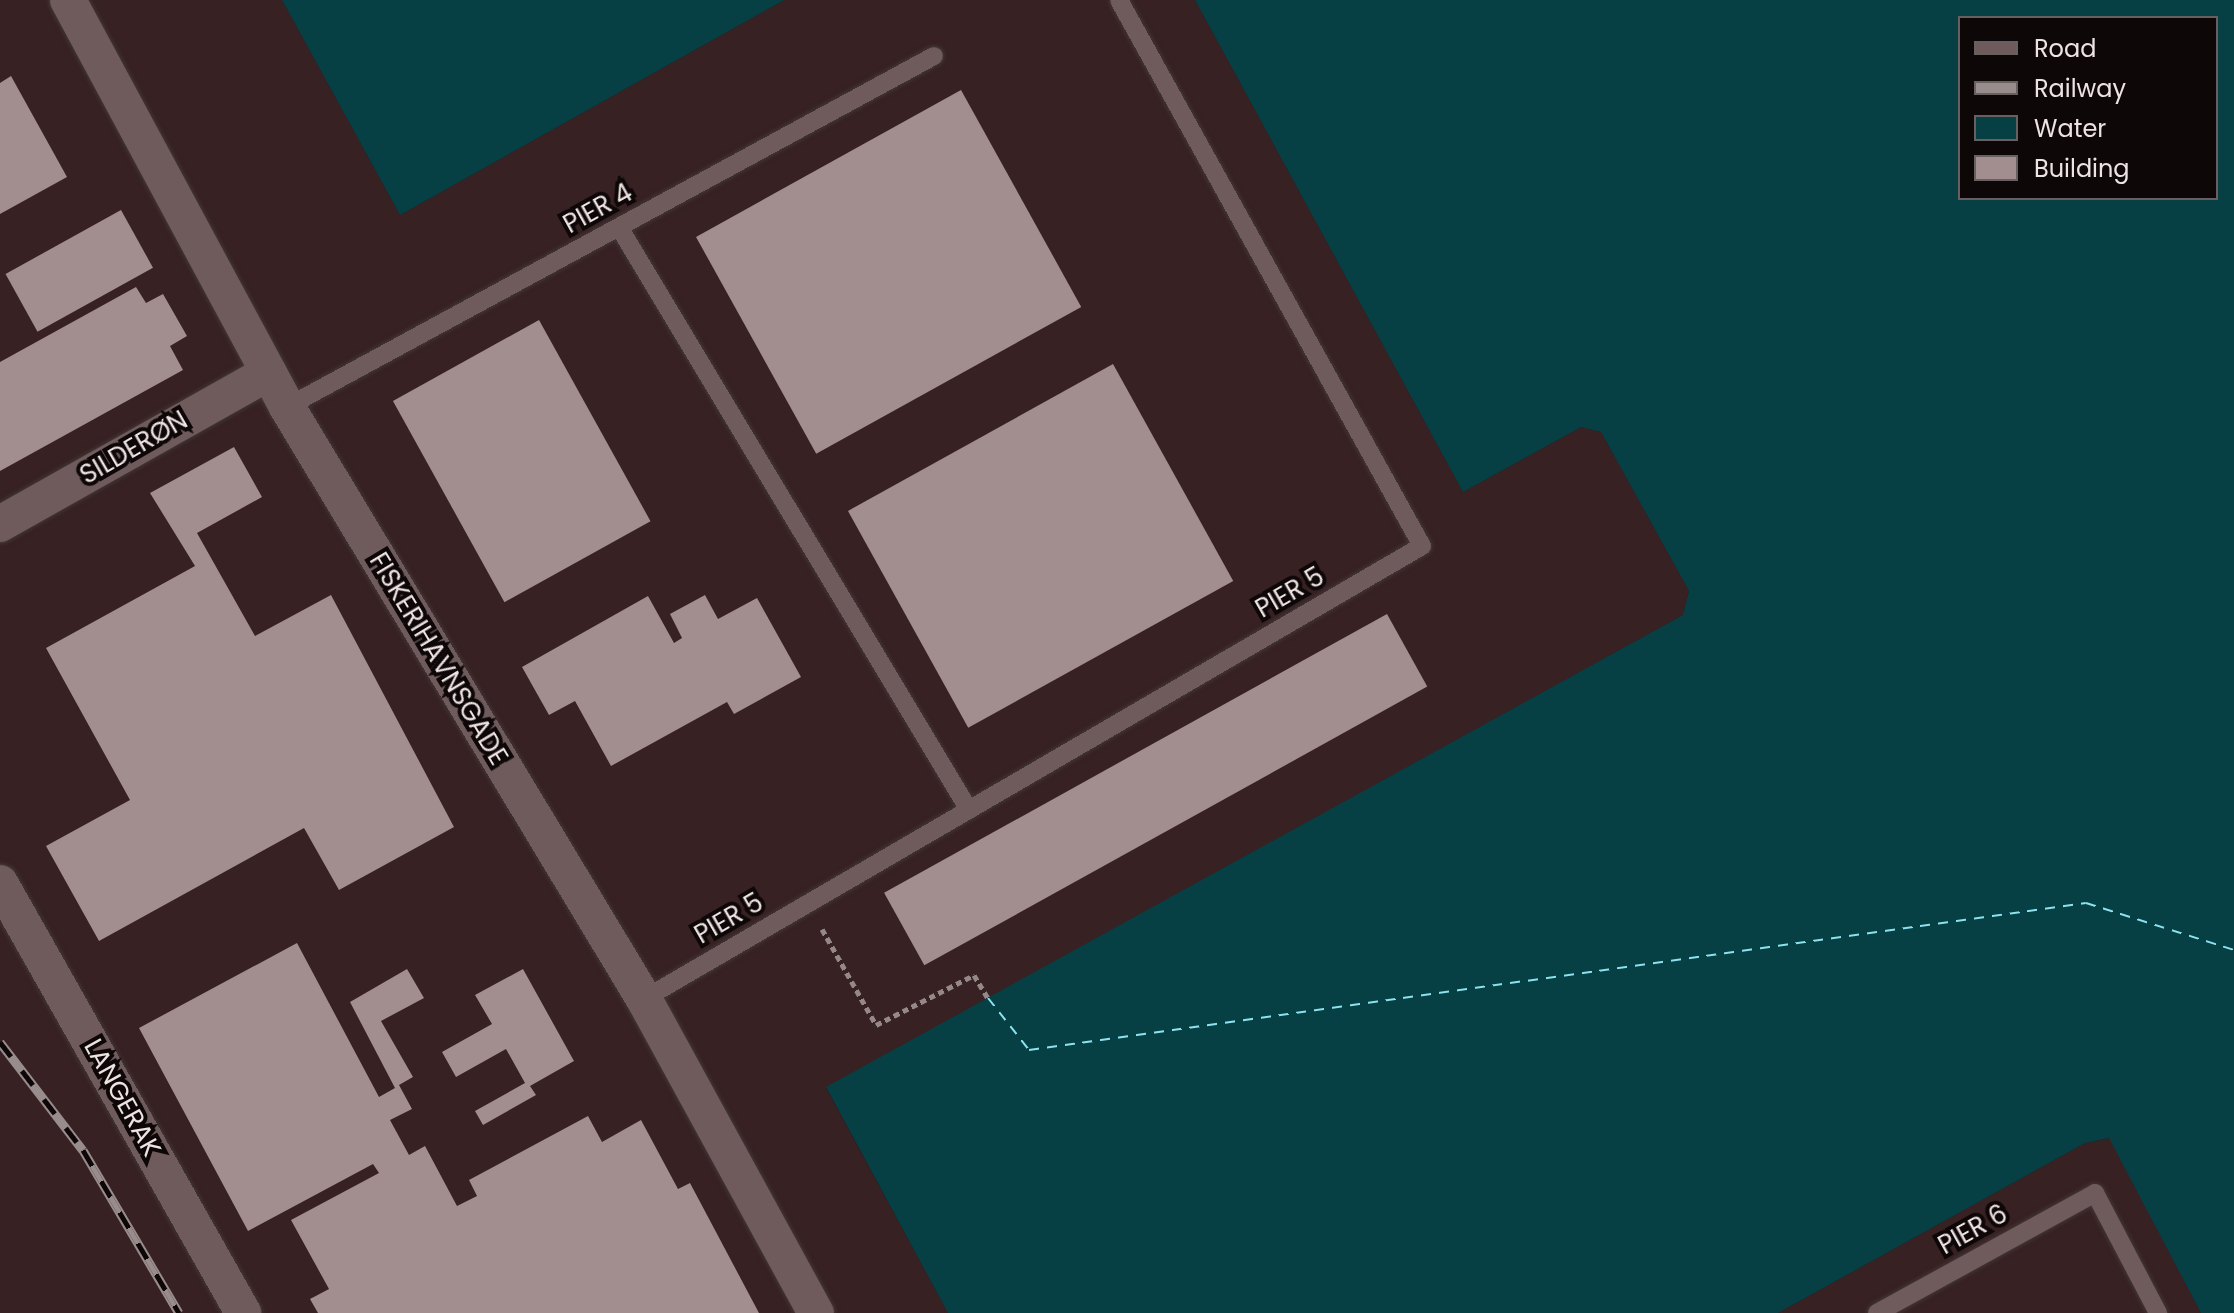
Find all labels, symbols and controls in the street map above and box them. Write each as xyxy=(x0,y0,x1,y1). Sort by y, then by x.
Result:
legend xyxy=(1958,16,2218,200)
text: Road xyxy=(2034,32,2096,65)
text: Railway xyxy=(2034,72,2126,105)
text: Water xyxy=(2034,112,2106,145)
text: Building xyxy=(2034,152,2130,185)
street label: PIER 4 xyxy=(558,177,638,241)
street label: SILDERØN xyxy=(75,405,193,491)
street label: FISKERIHAVNSGADE xyxy=(362,547,514,771)
street label: PIER 5 xyxy=(1250,561,1330,625)
street label: PIER 5 xyxy=(689,887,769,951)
street label: LANGERAK xyxy=(77,1034,167,1162)
street label: PIER 6 xyxy=(1933,1198,2013,1262)

